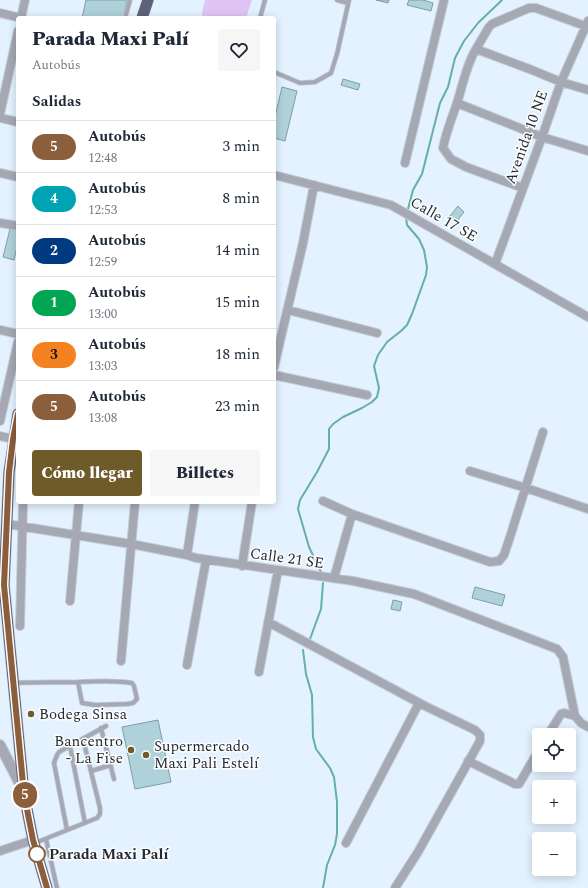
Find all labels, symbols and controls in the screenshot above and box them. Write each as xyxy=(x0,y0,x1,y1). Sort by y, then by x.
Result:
text: Parada Maxi Palí xyxy=(32,25,189,54)
button: heart xyxy=(218,29,260,71)
text: Autobús xyxy=(32,55,81,75)
street label: Avenida 10 NE xyxy=(499,87,554,187)
text: Salidas xyxy=(32,90,81,113)
text: Autobús xyxy=(88,125,146,148)
text: 3 min xyxy=(222,135,260,158)
text: 5 xyxy=(50,136,58,157)
text: 12:48 xyxy=(88,148,117,168)
text: Autobús xyxy=(88,177,146,200)
text: 8 min xyxy=(222,187,260,210)
text: 4 xyxy=(50,188,58,209)
street label: Calle 17 SE xyxy=(406,191,482,248)
text: 12:53 xyxy=(88,200,117,220)
text: Autobús xyxy=(88,229,146,252)
text: 14 min xyxy=(215,239,260,262)
text: 2 xyxy=(50,240,58,261)
text: 12:59 xyxy=(88,252,117,272)
text: Autobús xyxy=(88,281,146,304)
text: 15 min xyxy=(215,291,260,314)
text: 1 xyxy=(50,292,58,313)
text: 13:00 xyxy=(88,304,117,324)
text: Autobús xyxy=(88,333,146,356)
text: 18 min xyxy=(215,343,260,366)
text: 3 xyxy=(50,344,58,365)
text: 13:03 xyxy=(88,356,117,376)
text: Autobús xyxy=(88,385,146,408)
text: 23 min xyxy=(215,395,260,418)
text: 5 xyxy=(50,396,58,417)
text: 13:08 xyxy=(88,408,117,428)
button: Cómo llegar xyxy=(32,450,142,496)
button: Billetes xyxy=(150,450,260,496)
street label: Calle 21 SE xyxy=(248,542,325,575)
place label: Bodega Sinsa xyxy=(39,703,128,726)
marker: Bodega Sinsa xyxy=(26,709,36,719)
map controls xyxy=(532,728,576,876)
button: locate xyxy=(532,728,576,772)
place label: Bancentro - La Fise xyxy=(54,730,123,770)
place label: Supermercado Maxi Pali Estelí xyxy=(154,735,260,775)
marker: Bancentro - La Fise xyxy=(126,745,136,755)
marker: Supermercado Maxi Pali Estelí xyxy=(141,750,151,760)
button: + xyxy=(532,780,576,824)
line badge: 5 xyxy=(12,782,38,808)
text: 5 xyxy=(21,784,29,805)
button: − xyxy=(532,832,576,876)
place label: Parada Maxi Palí xyxy=(49,843,169,866)
marker: Parada Maxi Palí xyxy=(28,845,46,863)

